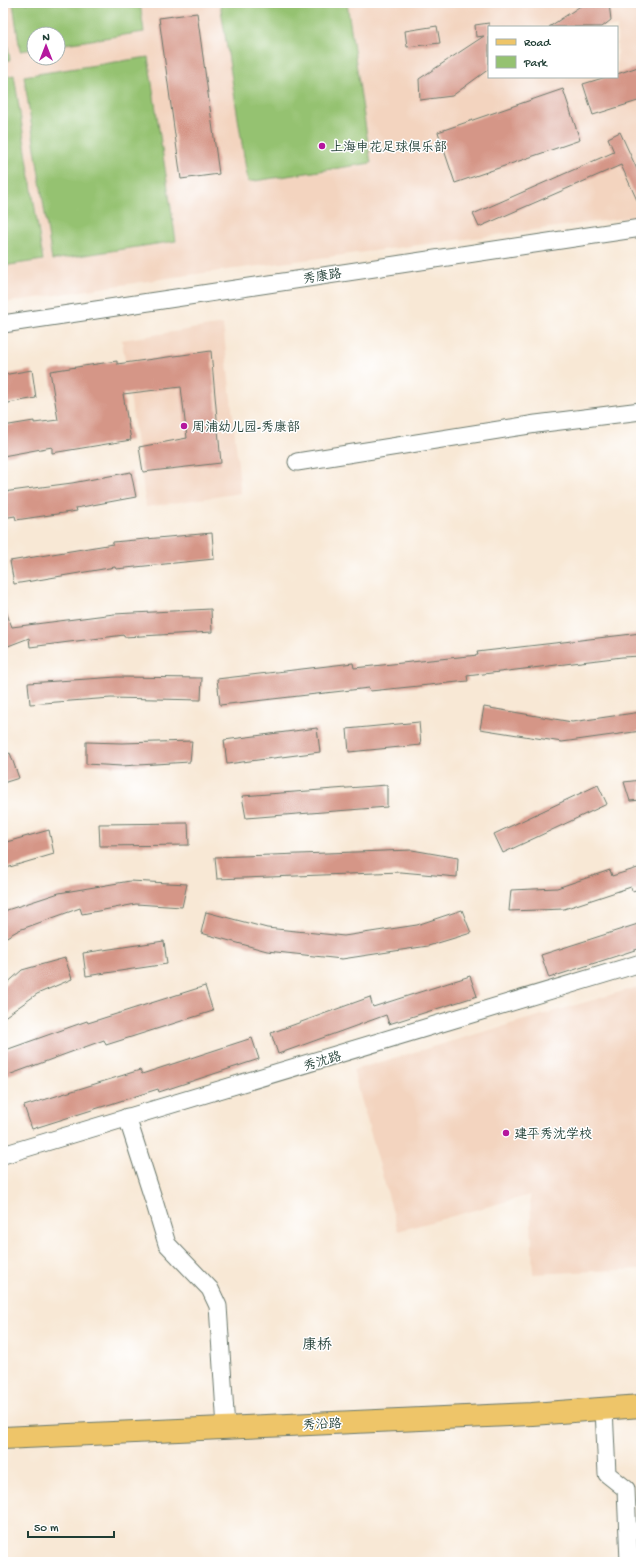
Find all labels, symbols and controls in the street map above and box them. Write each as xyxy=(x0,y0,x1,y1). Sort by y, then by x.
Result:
north arrow xyxy=(26,26,66,66)
legend xyxy=(488,26,618,78)
text: N xyxy=(42,32,50,44)
text: Road xyxy=(524,37,551,51)
text: Park xyxy=(523,57,549,71)
place label: 上海申花足球俱乐部 xyxy=(330,140,447,156)
marker: 上海申花足球俱乐部 xyxy=(317,141,327,151)
street label: 秀康路 xyxy=(302,266,343,288)
place label: 周浦幼儿园-秀康部 xyxy=(192,420,300,436)
marker: 周浦幼儿园-秀康部 xyxy=(179,421,189,431)
street label: 秀沈路 xyxy=(302,1049,344,1075)
place label: 建平秀沈学校 xyxy=(514,1126,592,1143)
marker: 建平秀沈学校 xyxy=(501,1128,511,1138)
district label: 康桥 xyxy=(302,1337,332,1355)
street label: 秀沿路 xyxy=(302,1416,342,1434)
scale bar xyxy=(28,1513,114,1539)
text: 50 m xyxy=(34,1522,59,1536)

